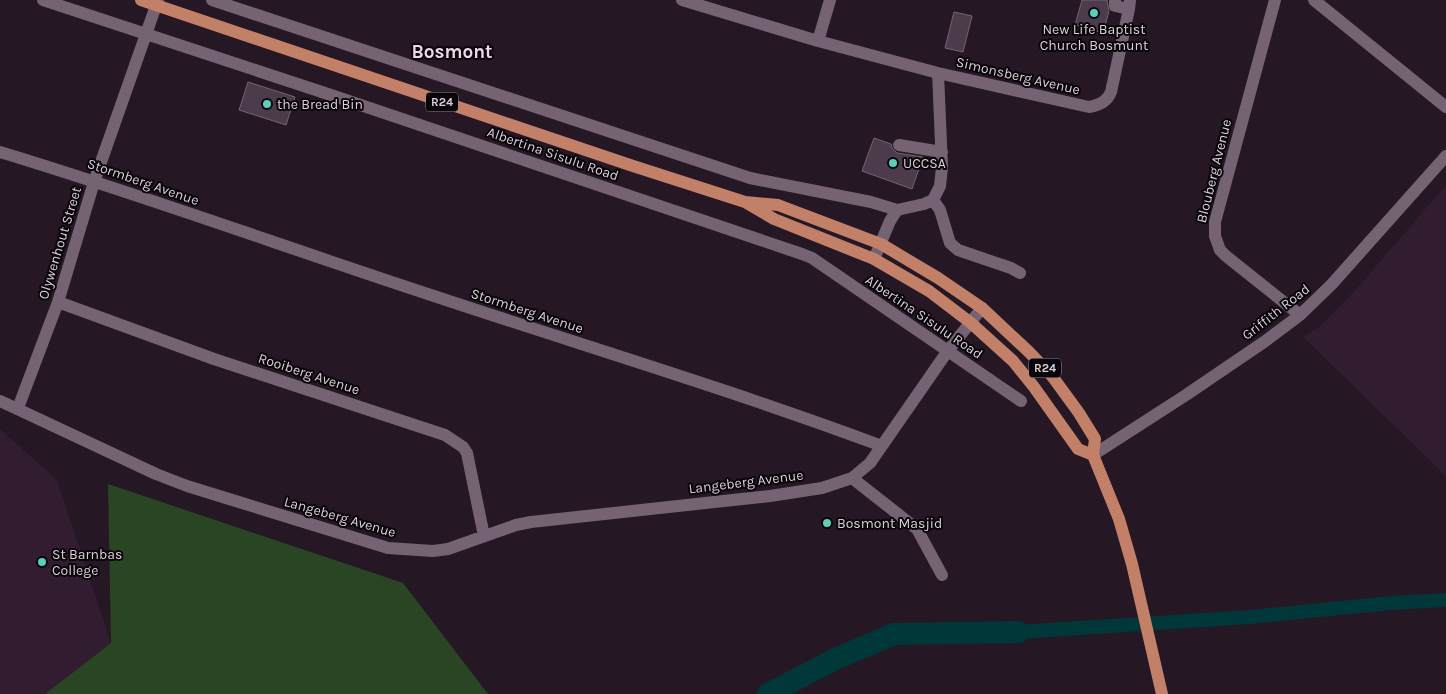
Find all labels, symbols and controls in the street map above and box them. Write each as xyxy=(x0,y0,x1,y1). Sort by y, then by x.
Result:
marker: New Life Baptist Church Bosmunt xyxy=(1088,7,1100,19)
place label: New Life Baptist Church Bosmunt xyxy=(1040,21,1148,54)
district label: Bosmont xyxy=(411,41,493,63)
street label: Simonsberg Avenue xyxy=(954,53,1082,99)
road number: R24 xyxy=(426,92,458,111)
place label: the Bread Bin xyxy=(277,96,363,113)
marker: the Bread Bin xyxy=(261,98,273,110)
street label: Blouberg Avenue xyxy=(1193,117,1235,225)
street label: Albertina Sisulu Road xyxy=(485,124,621,184)
street label: Stormberg Avenue xyxy=(85,155,201,209)
place label: UCCSA xyxy=(903,155,946,172)
marker: UCCSA xyxy=(887,157,899,169)
street label: Olywenhout Street xyxy=(35,185,85,301)
street label: Albertina Sisulu Road xyxy=(862,271,986,363)
street label: Griffith Road xyxy=(1239,280,1313,344)
street label: Stormberg Avenue xyxy=(469,285,585,337)
street label: Rooiberg Avenue xyxy=(256,350,362,398)
road number: R24 xyxy=(1029,358,1061,378)
street label: Langeberg Avenue xyxy=(688,467,804,497)
street label: Langeberg Avenue xyxy=(282,493,398,541)
place label: Bosmont Masjid xyxy=(837,515,942,532)
marker: Bosmont Masjid xyxy=(821,517,833,529)
place label: St Barnbas College xyxy=(52,546,122,579)
marker: St Barnbas College xyxy=(36,556,48,568)

